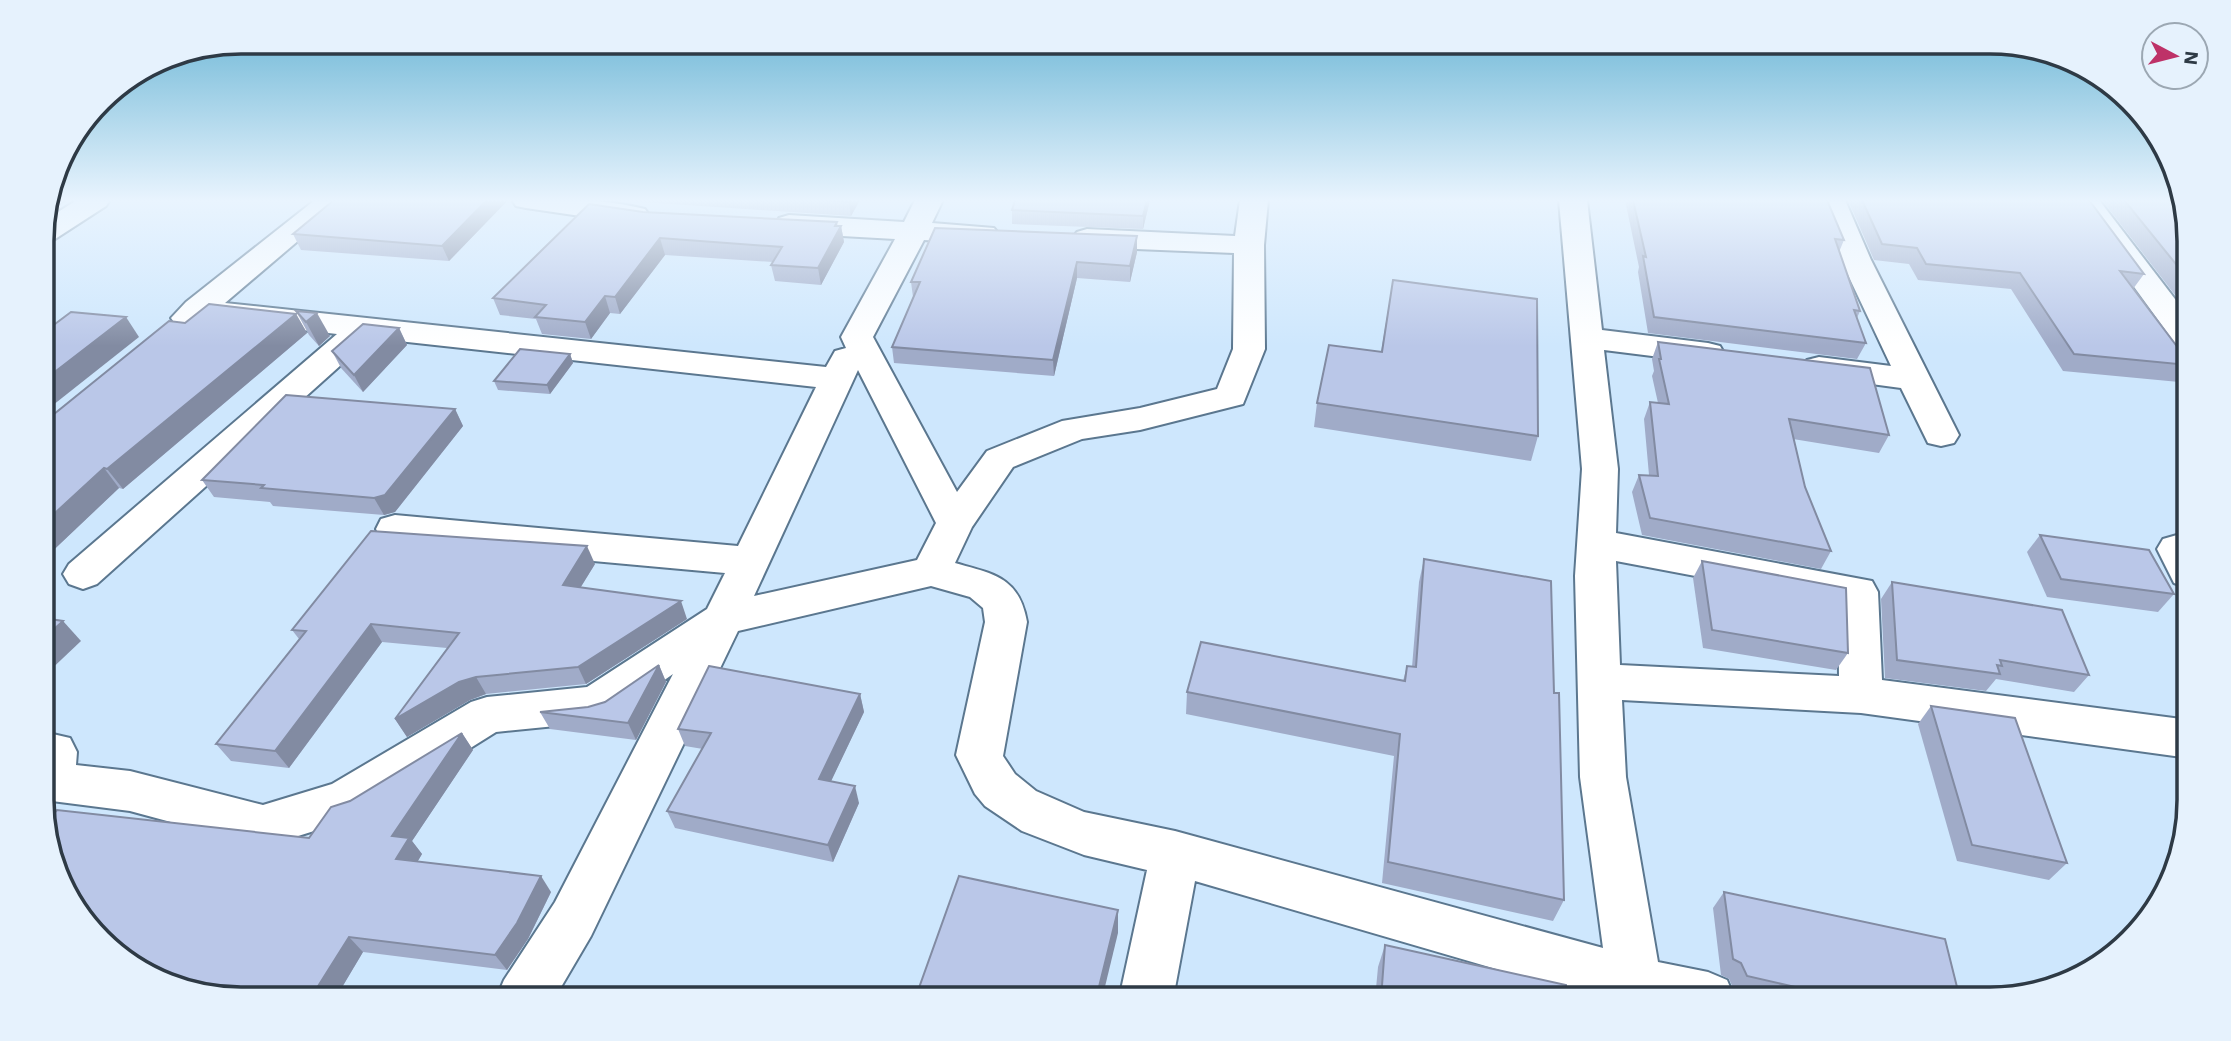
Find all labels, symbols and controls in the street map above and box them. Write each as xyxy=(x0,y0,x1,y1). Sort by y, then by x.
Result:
north arrow xyxy=(2140,21,2210,91)
text: N xyxy=(2179,50,2204,66)

